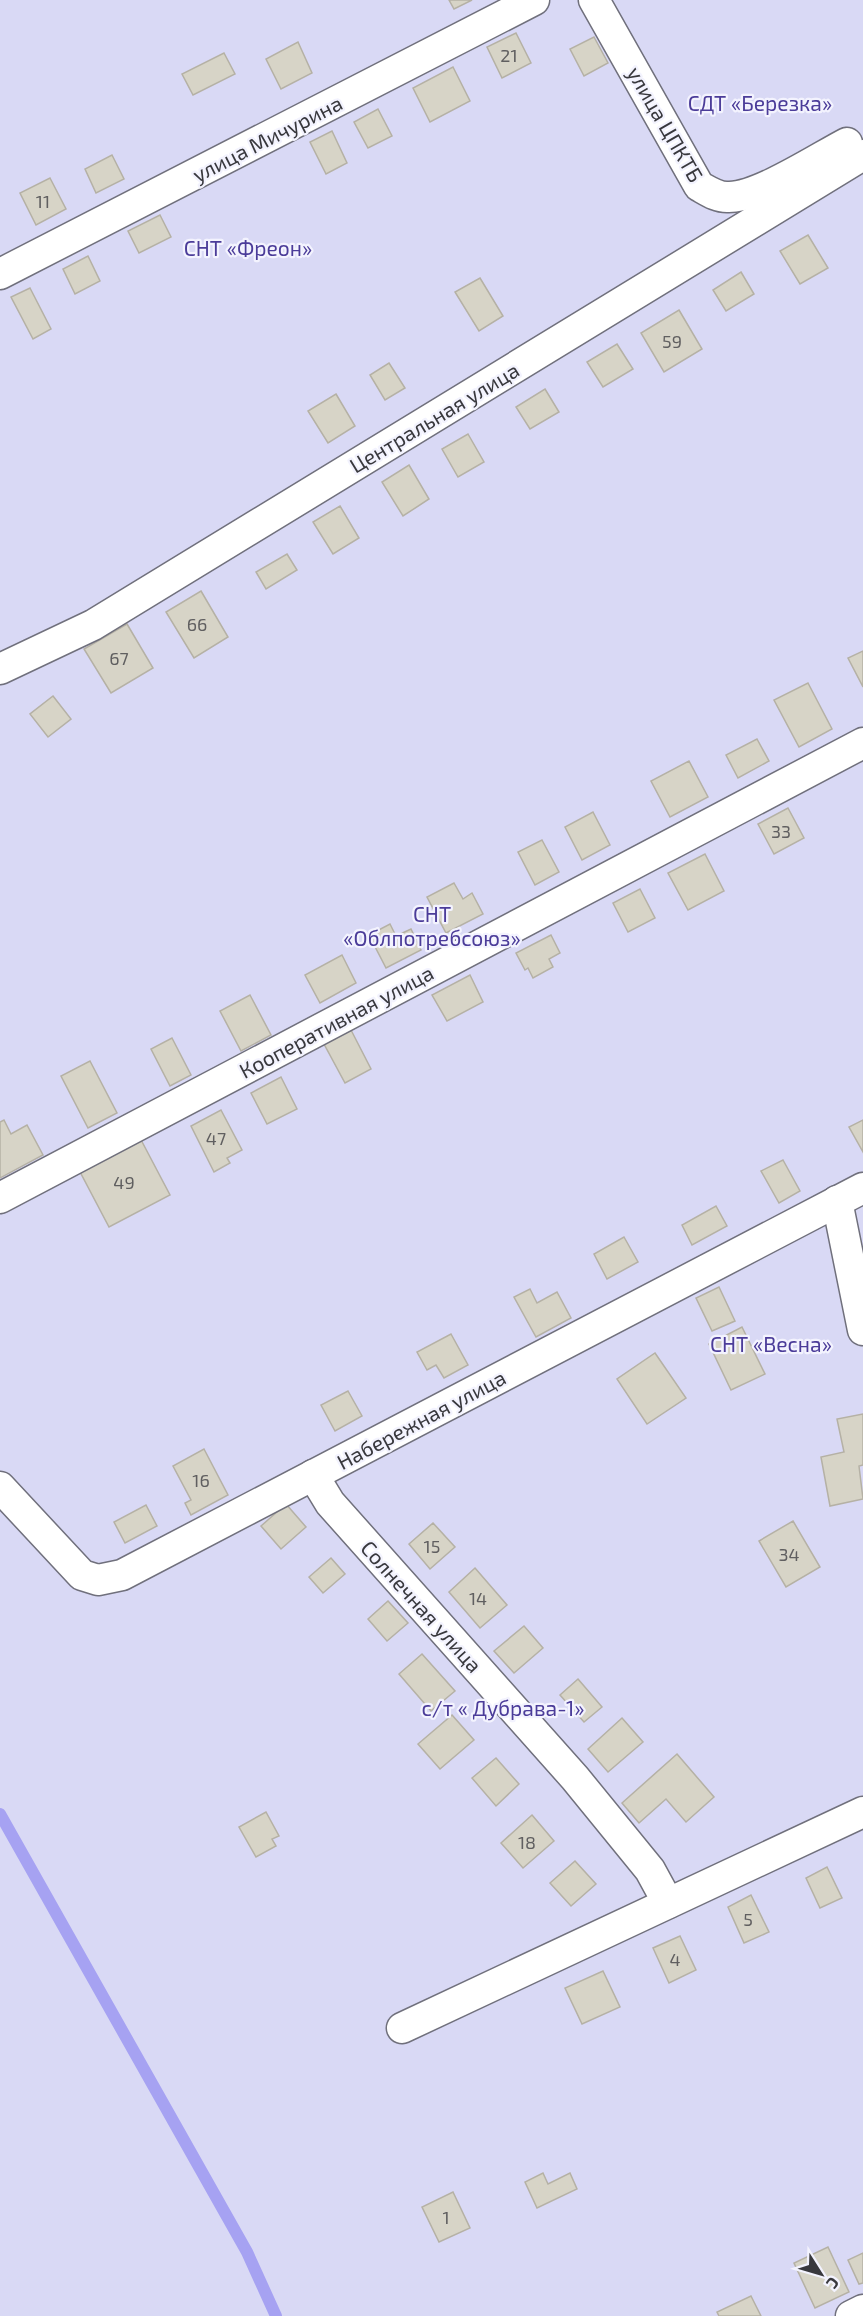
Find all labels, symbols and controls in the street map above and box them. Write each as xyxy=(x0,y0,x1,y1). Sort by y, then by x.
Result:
house number: 21 xyxy=(500,44,518,66)
street label: улица ЦПКТБ xyxy=(622,62,709,187)
street label: улица Мичурина xyxy=(188,89,347,187)
park label: СДТ «Березка» xyxy=(688,90,832,115)
house number: 11 xyxy=(36,190,50,212)
park label: СНТ «Фреон» xyxy=(184,235,312,260)
house number: 59 xyxy=(662,330,682,352)
street label: Центральная улица xyxy=(345,356,524,478)
house number: 66 xyxy=(187,613,207,635)
house number: 67 xyxy=(109,647,129,669)
house number: 33 xyxy=(771,820,791,842)
park label: СНТ «Облпотребсоюз» xyxy=(343,901,521,950)
street label: Кооперативная улица xyxy=(235,959,438,1084)
house number: 47 xyxy=(206,1127,226,1149)
house number: 49 xyxy=(113,1171,135,1193)
park label: СНТ «Весна» xyxy=(710,1331,832,1356)
street label: Набережная улица xyxy=(332,1364,510,1475)
house number: 16 xyxy=(192,1469,210,1491)
street label: Солнечная улица xyxy=(356,1535,488,1678)
house number: 15 xyxy=(424,1535,440,1557)
house number: 34 xyxy=(778,1543,800,1565)
house number: 14 xyxy=(469,1587,487,1609)
park label: с/т « Дубрава-1» xyxy=(422,1695,584,1721)
house number: 18 xyxy=(518,1831,536,1853)
house number: 5 xyxy=(743,1908,753,1930)
house number: 4 xyxy=(669,1948,681,1970)
house number: 1 xyxy=(442,2206,450,2228)
north arrow xyxy=(791,2244,851,2304)
text: С xyxy=(823,2274,844,2293)

